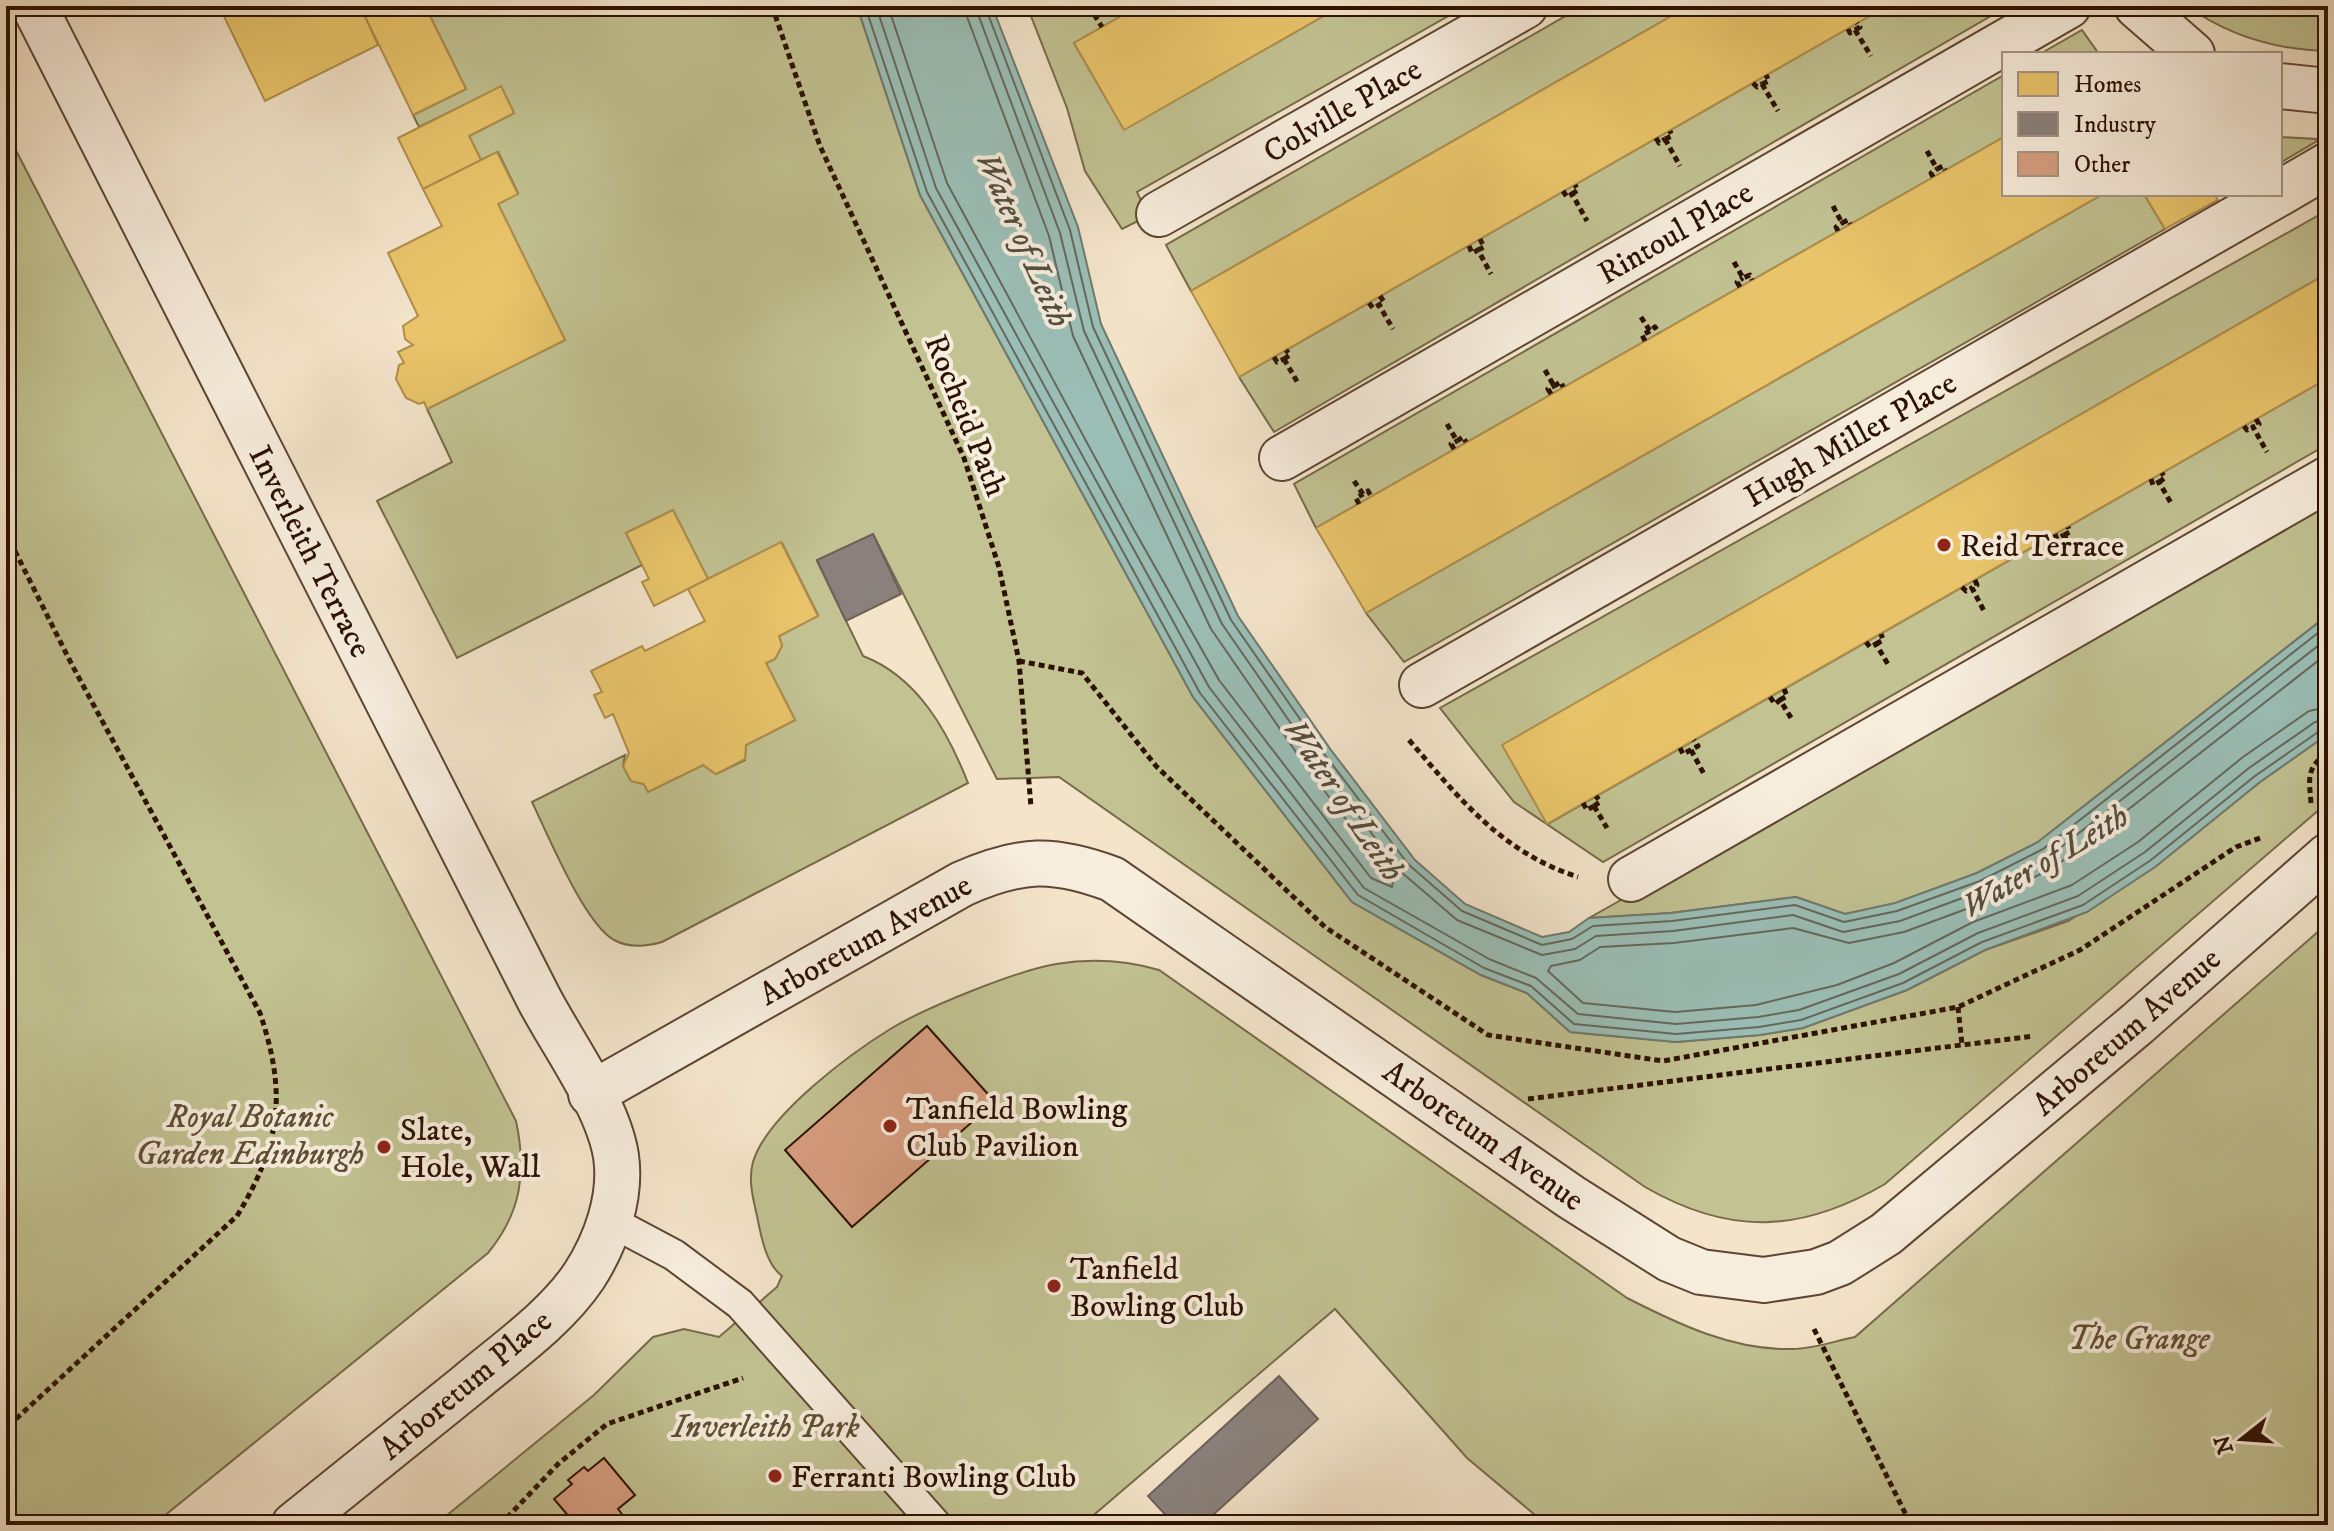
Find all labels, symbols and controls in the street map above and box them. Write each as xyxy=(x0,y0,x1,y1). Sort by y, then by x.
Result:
street label: Colville Place xyxy=(1257,50,1429,173)
legend xyxy=(2002,52,2282,196)
text: Homes xyxy=(2074,70,2141,100)
text: Industry xyxy=(2074,110,2157,140)
water label: Water of Leith xyxy=(966,146,1081,334)
text: Other xyxy=(2074,150,2130,180)
street label: Rintoul Place xyxy=(1591,173,1761,294)
street label: Rocheid Path xyxy=(915,329,1016,503)
street label: Hugh Miller Place xyxy=(1738,364,1964,518)
street label: Inverleith Terrace xyxy=(239,439,380,664)
place label: Reid Terrace xyxy=(1960,527,2124,567)
marker: Reid Terrace xyxy=(1935,536,1953,554)
water label: Water of Leith xyxy=(1273,711,1413,890)
water label: Water of Leith xyxy=(1954,795,2136,928)
street label: Arboretum Avenue xyxy=(753,866,979,1016)
street label: Arboretum Avenue xyxy=(2025,940,2230,1125)
street label: Arboretum Avenue xyxy=(1374,1052,1591,1221)
place label: Tanfield Bowling Club Pavilion xyxy=(906,1090,1128,1167)
park label: Royal Botanic Garden Edinburgh xyxy=(136,1098,364,1175)
place label: Slate, Hole, Wall xyxy=(400,1111,541,1188)
marker: Tanfield Bowling Club Pavilion xyxy=(881,1117,899,1135)
marker: Slate, Hole, Wall xyxy=(375,1138,393,1156)
place label: Tanfield Bowling Club xyxy=(1070,1250,1244,1327)
marker: Tanfield Bowling Club xyxy=(1045,1277,1063,1295)
street label: Arboretum Place xyxy=(372,1302,561,1469)
park label: The Grange xyxy=(2068,1320,2211,1360)
north arrow xyxy=(2202,1399,2282,1479)
park label: Inverleith Park xyxy=(670,1408,860,1448)
text: N xyxy=(2209,1432,2240,1457)
place label: Ferranti Bowling Club xyxy=(791,1458,1076,1498)
marker: Ferranti Bowling Club xyxy=(766,1467,784,1485)

